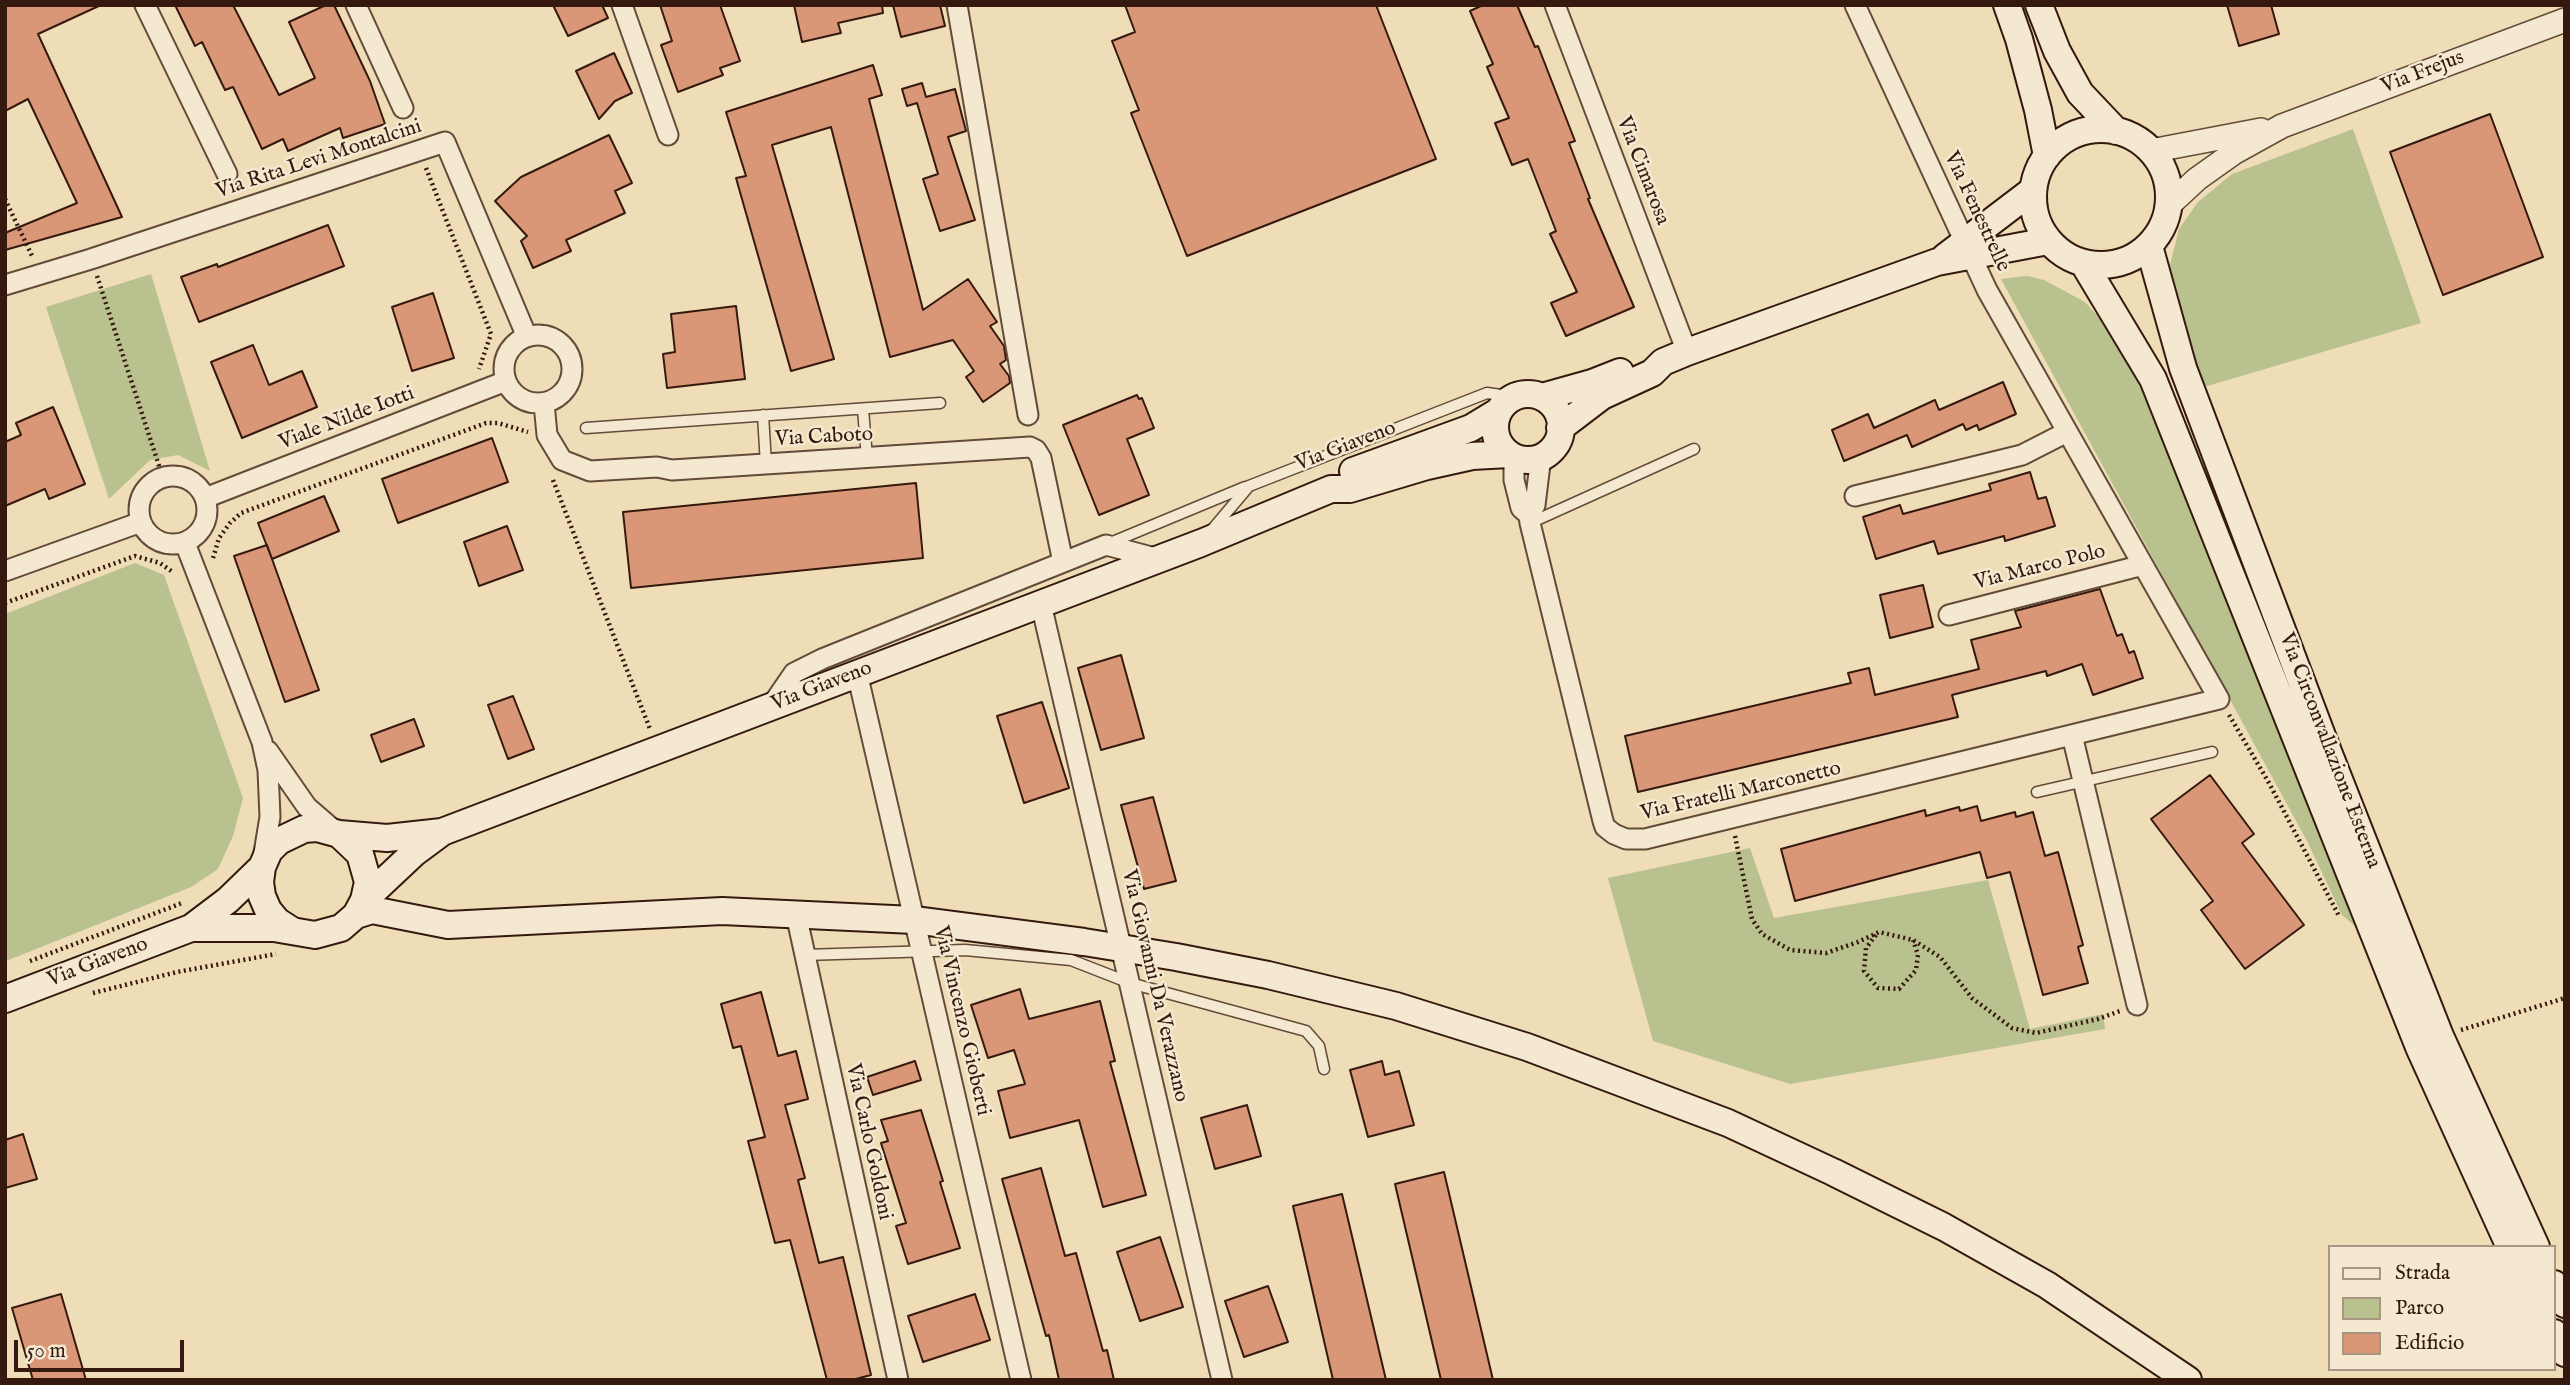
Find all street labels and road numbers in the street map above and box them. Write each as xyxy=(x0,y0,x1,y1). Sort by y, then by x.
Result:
street label: Via Frejus xyxy=(2378,46,2468,100)
street label: Via Cimarosa xyxy=(1610,113,1674,229)
street label: Via Rita Levi Montalcini xyxy=(213,115,425,205)
street label: Via Fenestrelle xyxy=(1937,148,2015,276)
street label: Viale Nilde Iotti xyxy=(276,382,418,456)
street label: Via Giaveno xyxy=(1292,416,1400,478)
street label: Via Caboto xyxy=(774,423,874,453)
street label: Via Marco Polo xyxy=(1972,540,2108,596)
street label: Via Circonvallazione Esterna xyxy=(2272,630,2386,872)
street label: Via Giaveno xyxy=(768,656,876,718)
street label: Via Fratelli Marconetto xyxy=(1638,757,1844,827)
street label: Via Giovanni Da Verazzano xyxy=(1115,867,1193,1105)
street label: Via Vincenzo Gioberti xyxy=(927,924,995,1118)
street label: Via Giaveno xyxy=(44,932,152,994)
street label: Via Carlo Goldoni xyxy=(839,1062,897,1222)

